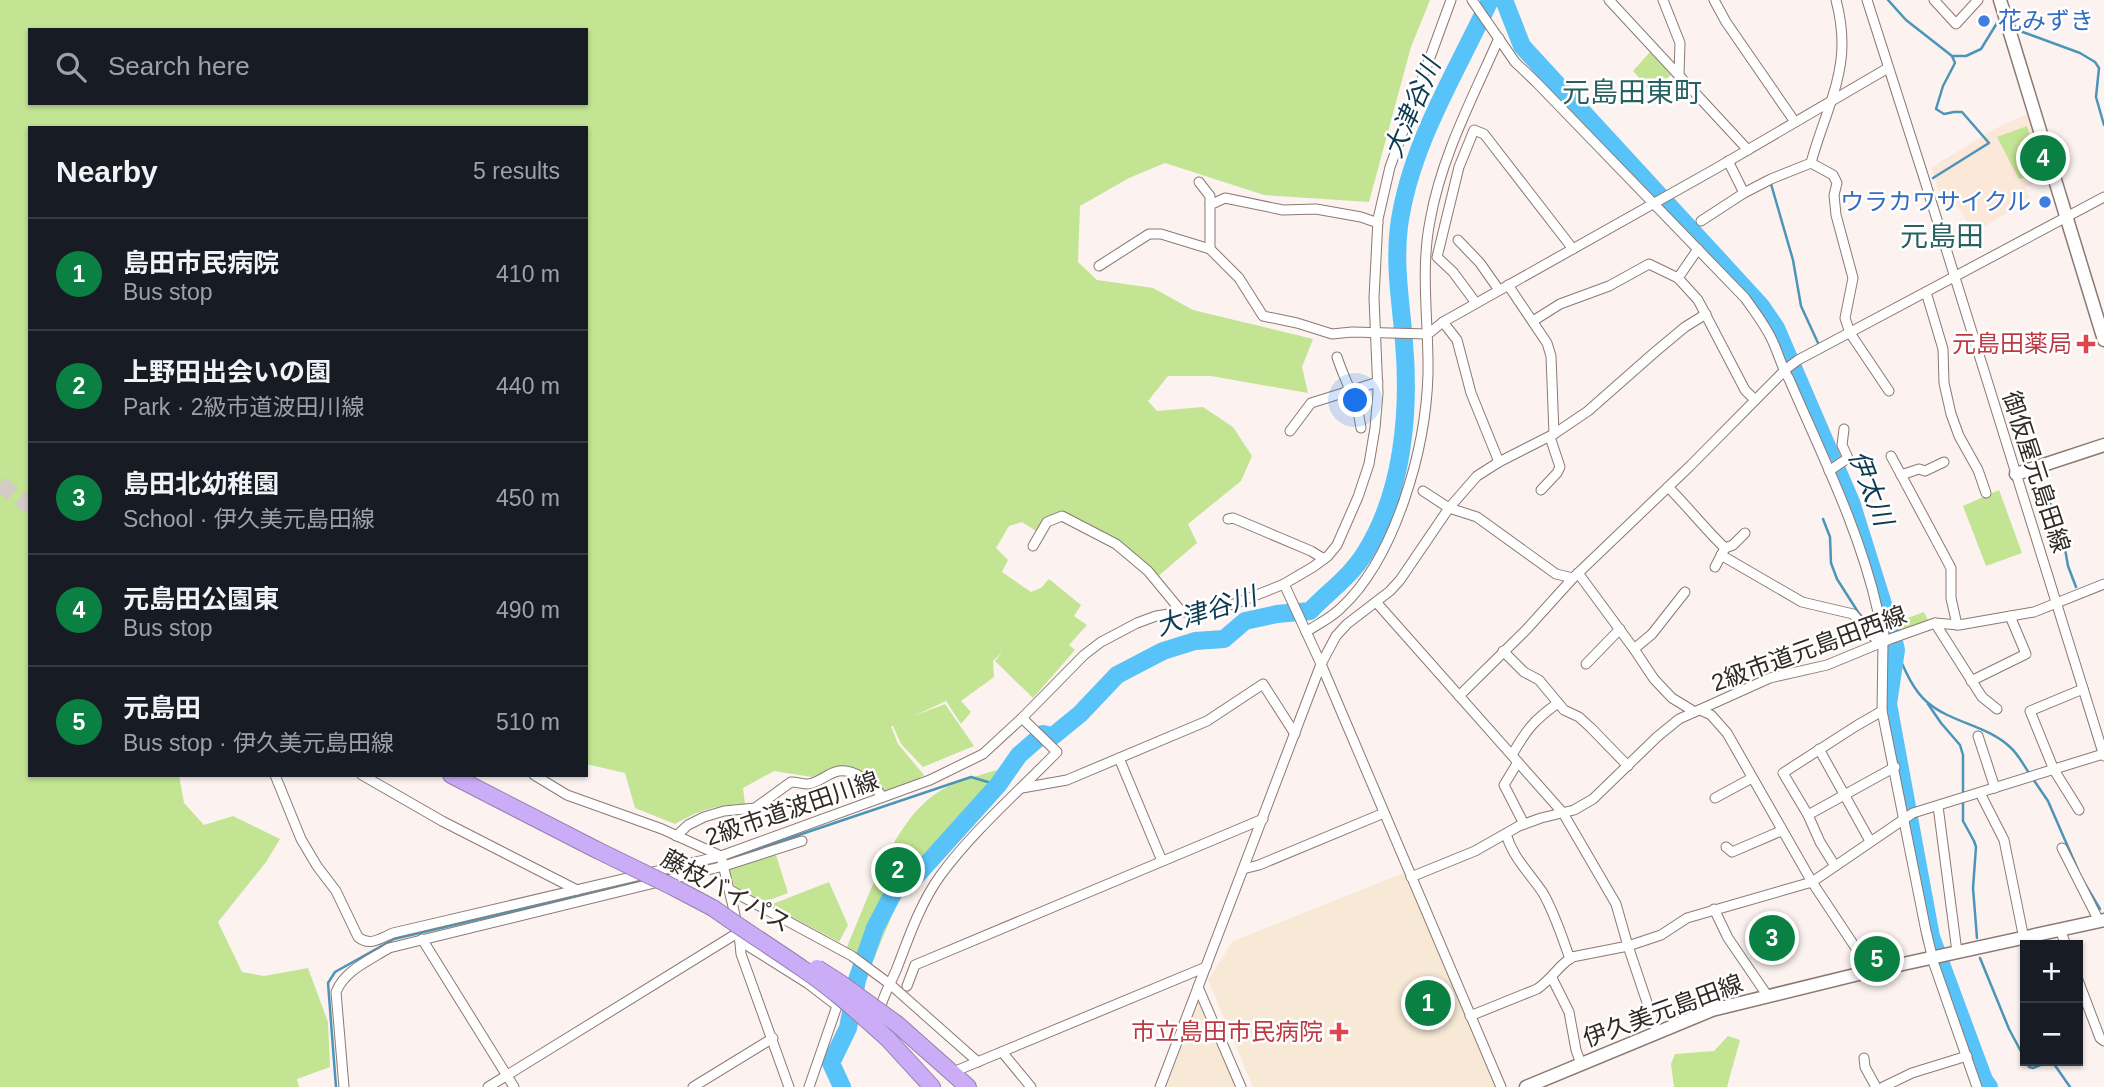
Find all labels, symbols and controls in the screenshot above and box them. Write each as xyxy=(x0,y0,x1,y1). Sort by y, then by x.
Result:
place label: 花みずき xyxy=(1998,7,2094,34)
marker: 花みずき xyxy=(1976,13,1992,29)
search box xyxy=(28,28,588,105)
icon: search xyxy=(52,48,90,86)
text: Search here xyxy=(108,51,250,81)
water label: 大津谷川 xyxy=(1378,52,1447,162)
district label: 元島田東町 xyxy=(1562,77,1702,108)
pin: 4 xyxy=(2020,132,2066,184)
text: Nearby xyxy=(56,155,158,188)
text: 5 results xyxy=(473,158,560,184)
place label: ウラカワサイクル xyxy=(1840,188,2031,215)
marker: ウラカワサイクル xyxy=(2037,194,2053,210)
district label: 元島田 xyxy=(1900,221,1984,252)
text: 島田市民病院 xyxy=(123,248,279,278)
text: 1 xyxy=(73,261,85,287)
text: 410 m xyxy=(496,261,560,287)
text: Bus stop xyxy=(123,279,213,305)
place label: 元島田薬局 xyxy=(1952,330,2072,357)
marker: 元島田薬局 xyxy=(2078,336,2094,352)
text: 上野田出会いの園 xyxy=(123,357,331,387)
text: 2 xyxy=(73,373,85,399)
text: 440 m xyxy=(496,373,560,399)
your location xyxy=(1338,383,1372,417)
street label: 御仮屋元島田線 xyxy=(1998,388,2075,556)
text: Park · 2級市道波田川線 xyxy=(123,394,365,420)
water label: 伊太川 xyxy=(1843,446,1900,533)
text: 島田北幼稚園 xyxy=(123,469,279,499)
text: 3 xyxy=(73,485,85,511)
text: 450 m xyxy=(496,485,560,511)
text: School · 伊久美元島田線 xyxy=(123,506,375,532)
water label: 大津谷川 xyxy=(1152,580,1263,641)
text: 元島田公園東 xyxy=(123,584,279,614)
text: 4 xyxy=(73,597,85,623)
text: 490 m xyxy=(496,597,560,623)
street label: 2級市道元島田西線 xyxy=(1708,601,1910,696)
text: Bus stop xyxy=(123,615,213,641)
text: 元島田 xyxy=(123,693,201,723)
text: 5 xyxy=(73,709,85,735)
text: 510 m xyxy=(496,709,560,735)
text: Bus stop · 伊久美元島田線 xyxy=(123,730,394,756)
street label: 2級市道波田川線 xyxy=(702,766,882,851)
street label: 藤枝バイパス xyxy=(657,844,796,937)
pin: 2 xyxy=(875,844,921,896)
pin: 3 xyxy=(1749,912,1795,964)
pin: 5 xyxy=(1854,933,1900,985)
map controls xyxy=(2020,940,2083,1066)
button: + xyxy=(2020,940,2083,1003)
street label: 伊久美元島田線 xyxy=(1579,969,1746,1052)
pin: 1 xyxy=(1405,977,1451,1029)
button: − xyxy=(2020,1003,2083,1066)
place label: 市立島田市民病院 xyxy=(1131,1018,1323,1045)
marker: 市立島田市民病院 xyxy=(1329,1022,1349,1042)

